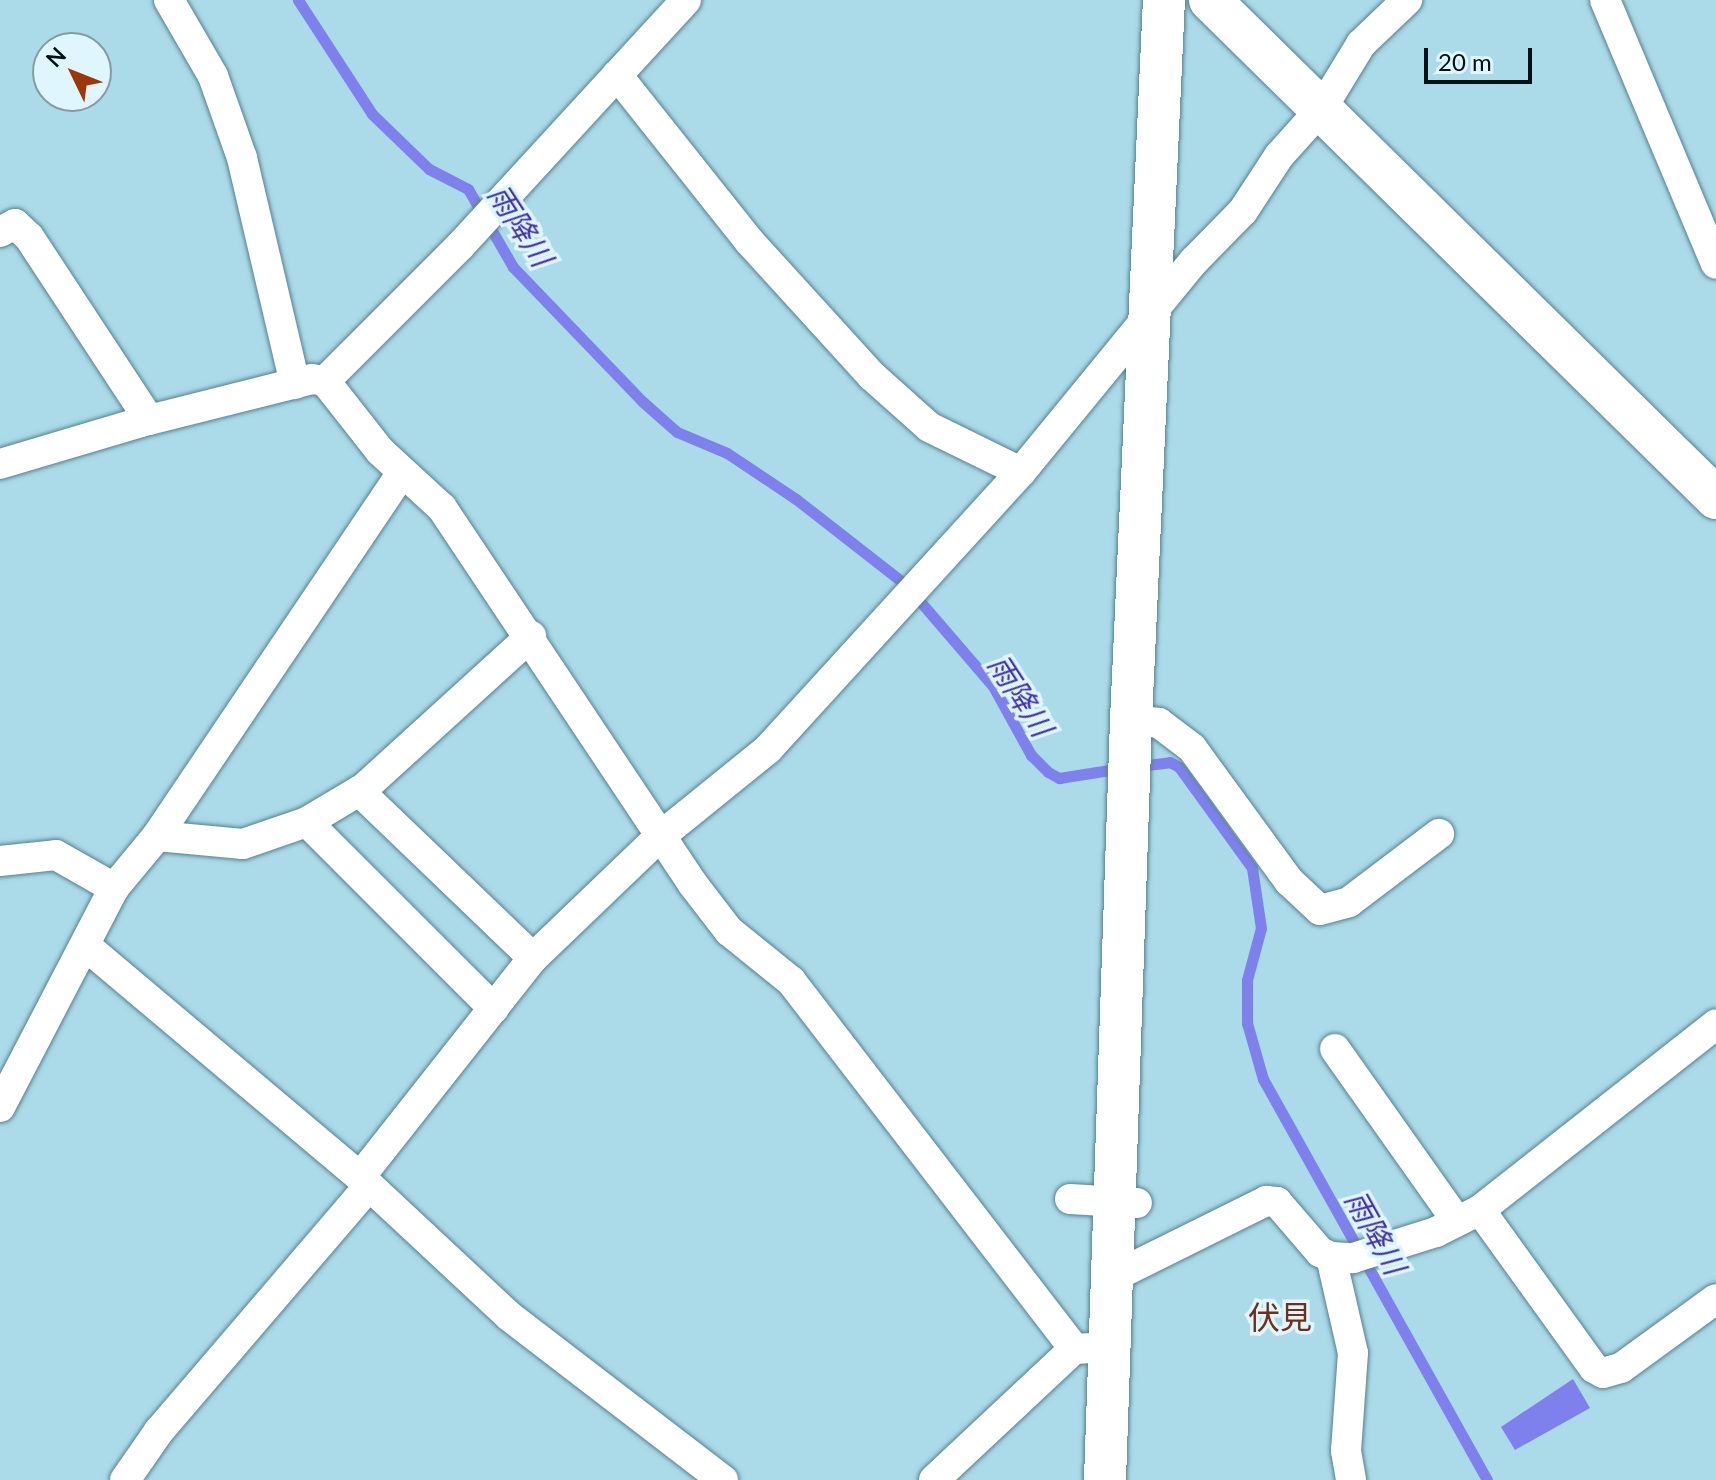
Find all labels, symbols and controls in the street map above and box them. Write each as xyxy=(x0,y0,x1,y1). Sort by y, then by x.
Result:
north arrow xyxy=(32,32,112,112)
scale bar xyxy=(1428,32,1536,82)
text: N xyxy=(40,41,71,72)
text: 20 m xyxy=(1438,47,1492,76)
water label: 雨降川 xyxy=(481,177,561,273)
water label: 雨降川 xyxy=(981,647,1061,743)
water label: 雨降川 xyxy=(1338,1184,1414,1280)
district label: 伏見 xyxy=(1248,1298,1312,1336)

